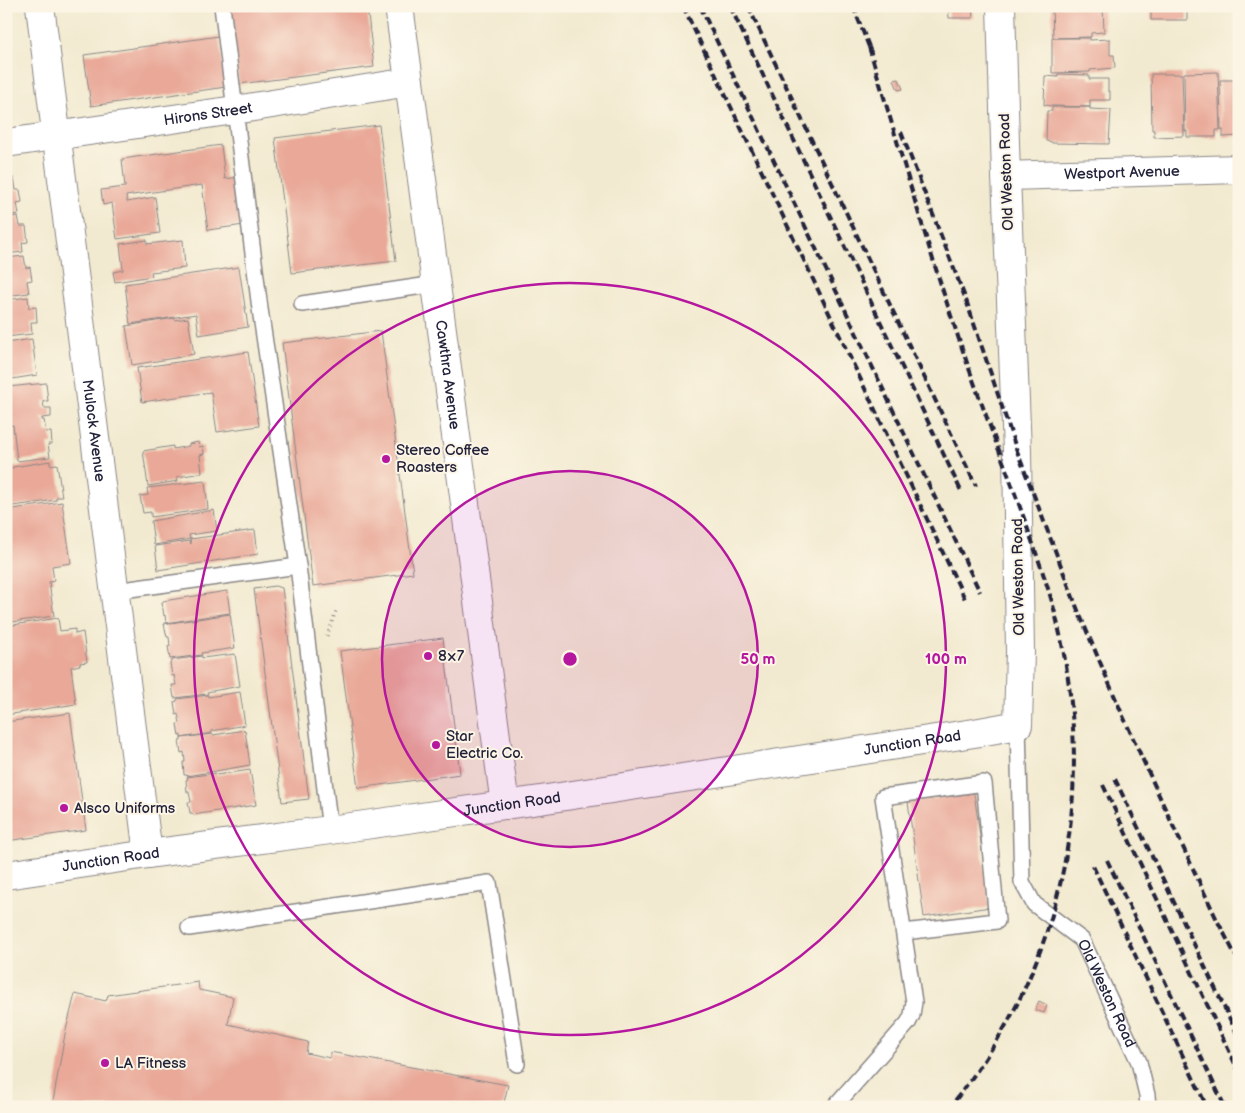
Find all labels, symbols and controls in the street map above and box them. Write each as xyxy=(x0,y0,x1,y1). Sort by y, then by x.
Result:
street label: Hirons Street xyxy=(163,98,254,130)
street label: Old Weston Road xyxy=(995,113,1018,231)
street label: Westport Avenue xyxy=(1064,162,1180,184)
street label: Cawthra Avenue xyxy=(431,319,464,431)
street label: Mulock Avenue xyxy=(78,378,110,483)
place label: Stereo Coffee Roasters xyxy=(396,441,489,477)
marker: Stereo Coffee Roasters xyxy=(380,453,392,465)
street label: Old Weston Road xyxy=(1008,518,1029,636)
place label: 8×7 xyxy=(438,647,465,666)
marker: 8×7 xyxy=(422,650,434,662)
centre of rings xyxy=(561,650,579,668)
text: 50 m xyxy=(741,650,776,669)
text: 100 m xyxy=(925,650,967,669)
street label: Junction Road xyxy=(862,726,962,760)
place label: Star Electric Co. xyxy=(446,727,523,763)
marker: Star Electric Co. xyxy=(430,739,442,751)
street label: Junction Road xyxy=(462,788,562,821)
place label: Alsco Uniforms xyxy=(74,799,176,818)
marker: Alsco Uniforms xyxy=(58,802,70,814)
street label: Junction Road xyxy=(61,844,161,877)
street label: Old Weston Road xyxy=(1073,936,1140,1051)
place label: LA Fitness xyxy=(115,1054,187,1073)
marker: LA Fitness xyxy=(99,1057,111,1069)

